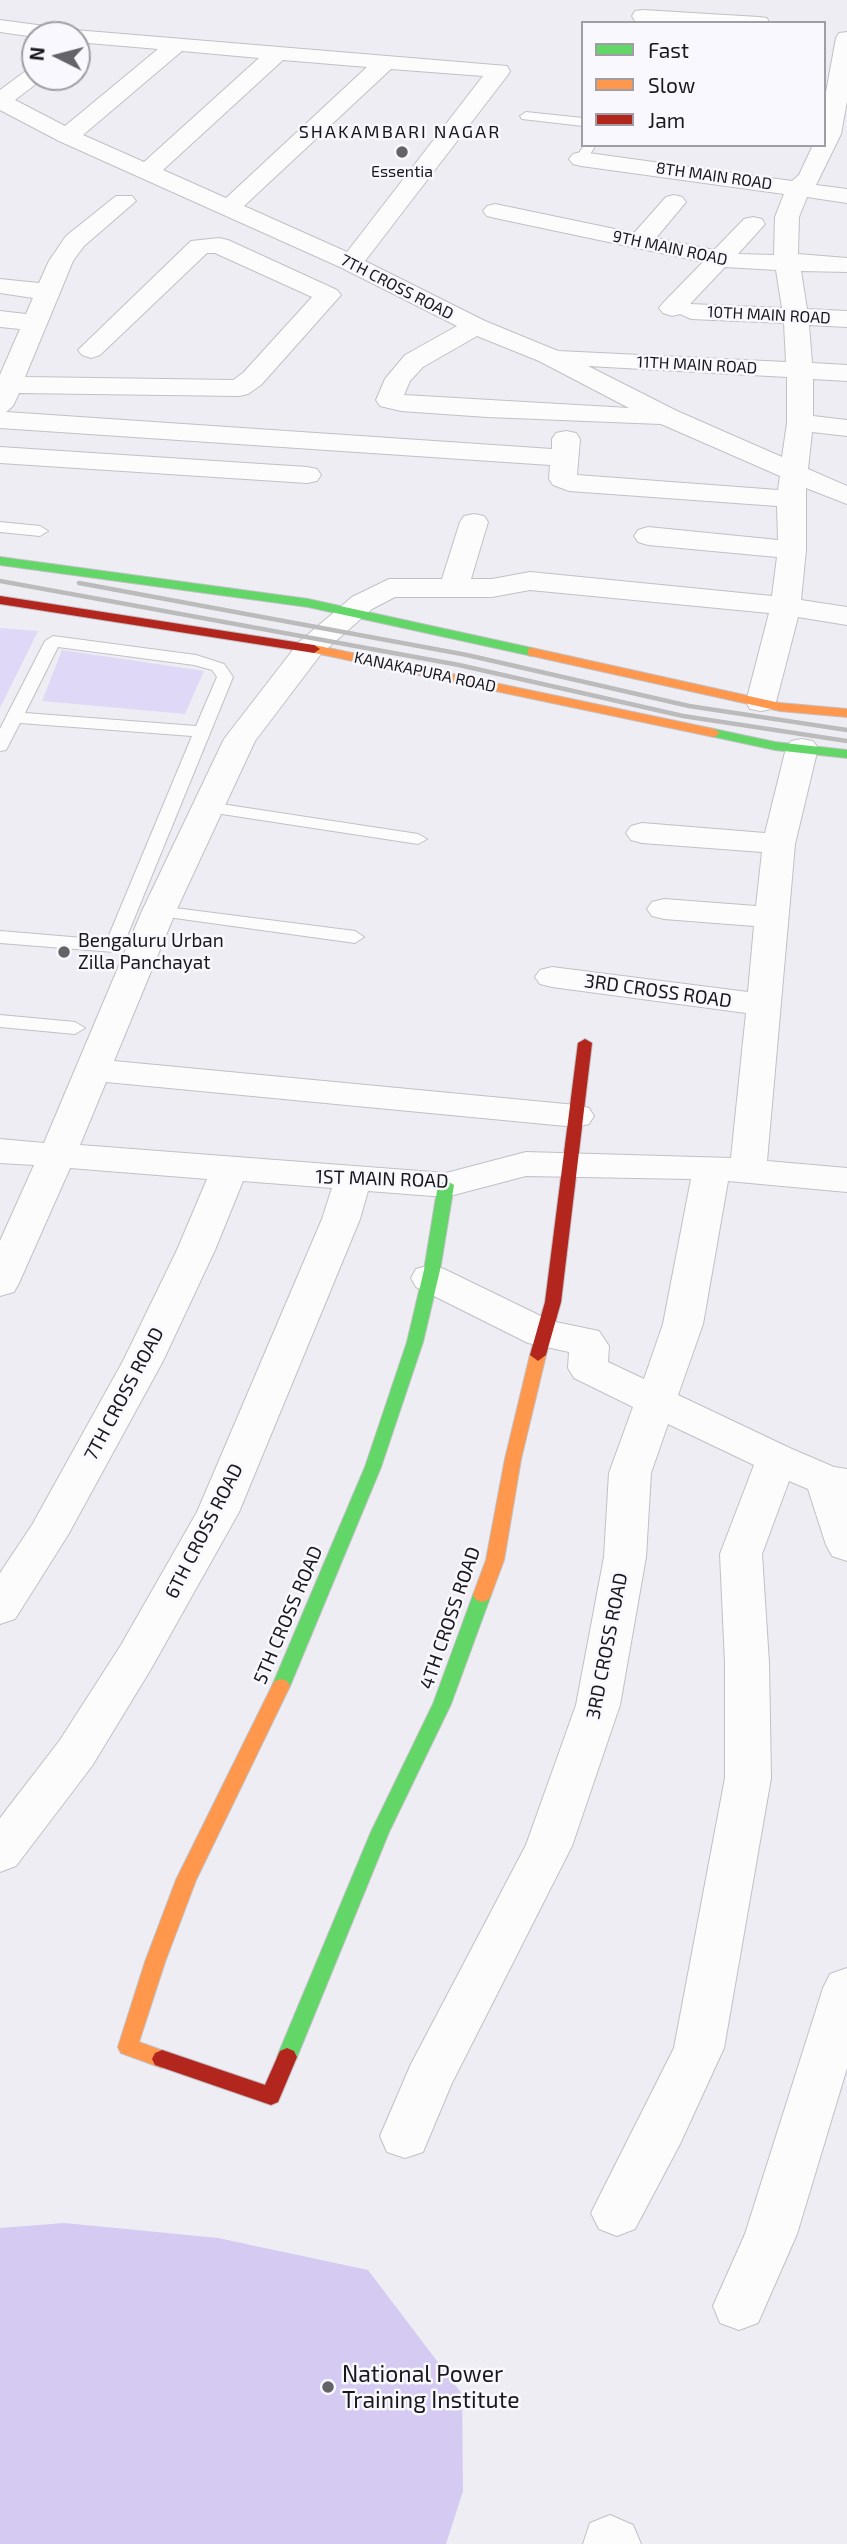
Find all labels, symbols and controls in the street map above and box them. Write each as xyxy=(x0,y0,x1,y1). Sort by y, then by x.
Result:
north arrow xyxy=(21,21,91,91)
legend xyxy=(581,21,826,147)
text: Fast xyxy=(648,37,689,62)
text: N xyxy=(24,46,49,62)
text: Slow xyxy=(648,72,695,97)
text: Jam xyxy=(648,107,685,132)
district label: SHAKAMBARI NAGAR xyxy=(301,121,499,143)
marker: Essentia xyxy=(394,144,410,160)
street label: 8TH MAIN ROAD xyxy=(655,158,773,194)
place label: Essentia xyxy=(371,162,433,182)
street label: 9TH MAIN ROAD xyxy=(611,226,729,270)
street label: 7TH CROSS ROAD xyxy=(337,250,457,324)
street label: 10TH MAIN ROAD xyxy=(707,302,831,328)
street label: 11TH MAIN ROAD xyxy=(636,352,758,378)
street label: KANAKAPURA ROAD xyxy=(352,648,498,696)
place label: Bengaluru Urban Zilla Panchayat xyxy=(78,930,224,974)
marker: Bengaluru Urban Zilla Panchayat xyxy=(56,944,72,960)
street label: 3RD CROSS ROAD xyxy=(583,969,733,1013)
street label: 1ST MAIN ROAD xyxy=(315,1165,449,1193)
street label: 7TH CROSS ROAD xyxy=(79,1324,169,1464)
street label: 6TH CROSS ROAD xyxy=(160,1460,248,1602)
street label: 5TH CROSS ROAD xyxy=(249,1543,327,1687)
street label: 4TH CROSS ROAD xyxy=(415,1544,485,1692)
street label: 3RD CROSS ROAD xyxy=(582,1571,632,1721)
place label: National Power Training Institute xyxy=(342,2360,520,2414)
marker: National Power Training Institute xyxy=(320,2379,336,2395)

